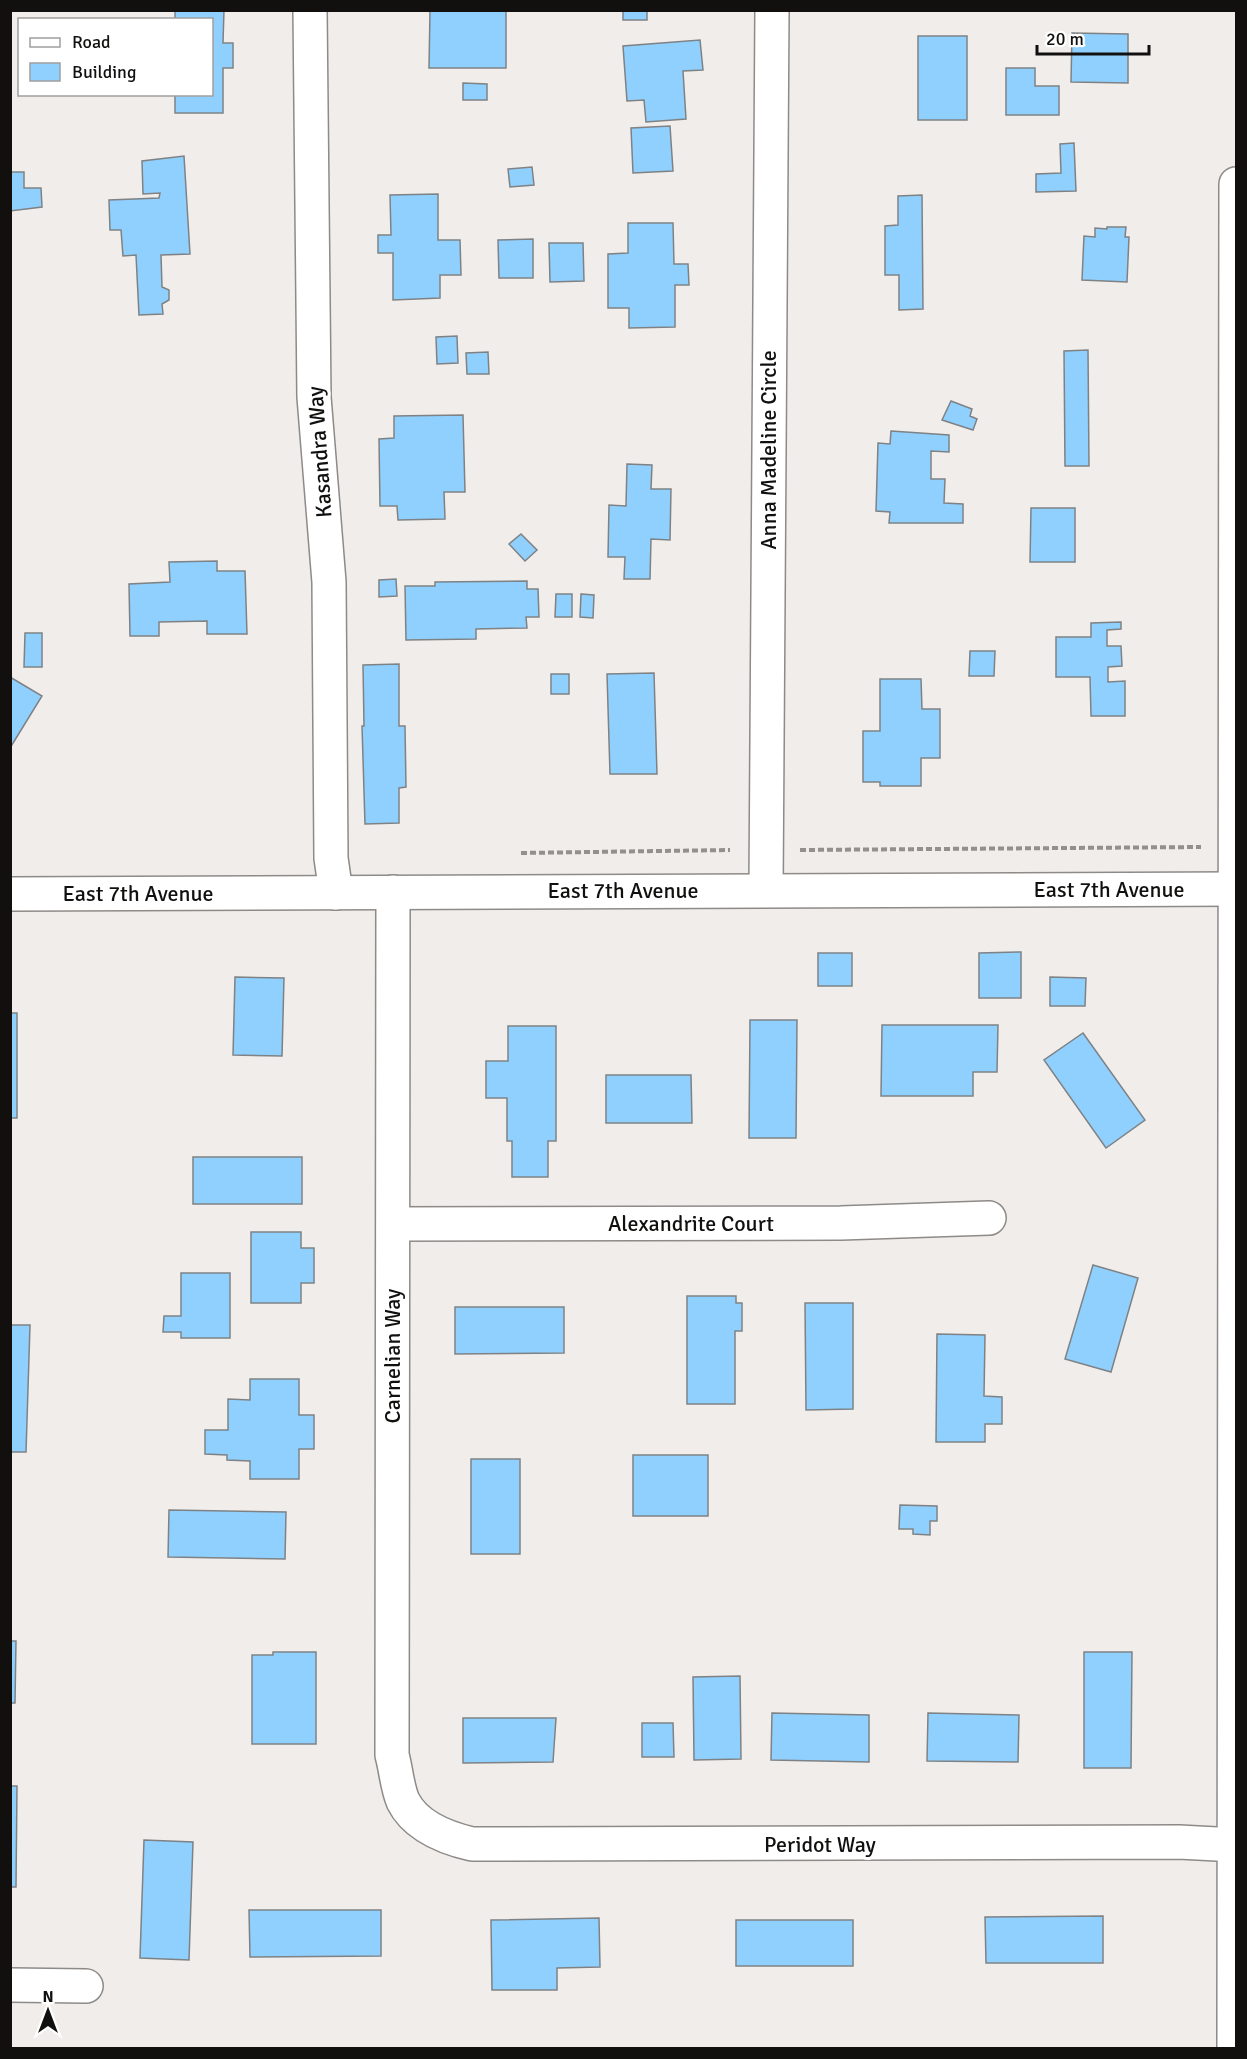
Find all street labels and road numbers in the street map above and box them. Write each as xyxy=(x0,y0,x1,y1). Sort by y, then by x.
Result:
street label: Anna Madeline Circle xyxy=(755,350,782,550)
street label: Kasandra Way xyxy=(301,385,338,519)
street label: East 7th Avenue xyxy=(1034,876,1184,903)
street label: East 7th Avenue xyxy=(548,877,698,904)
street label: East 7th Avenue xyxy=(63,880,213,907)
street label: Alexandrite Court xyxy=(608,1210,774,1237)
street label: Carnelian Way xyxy=(379,1288,406,1423)
street label: Peridot Way xyxy=(764,1831,877,1858)

